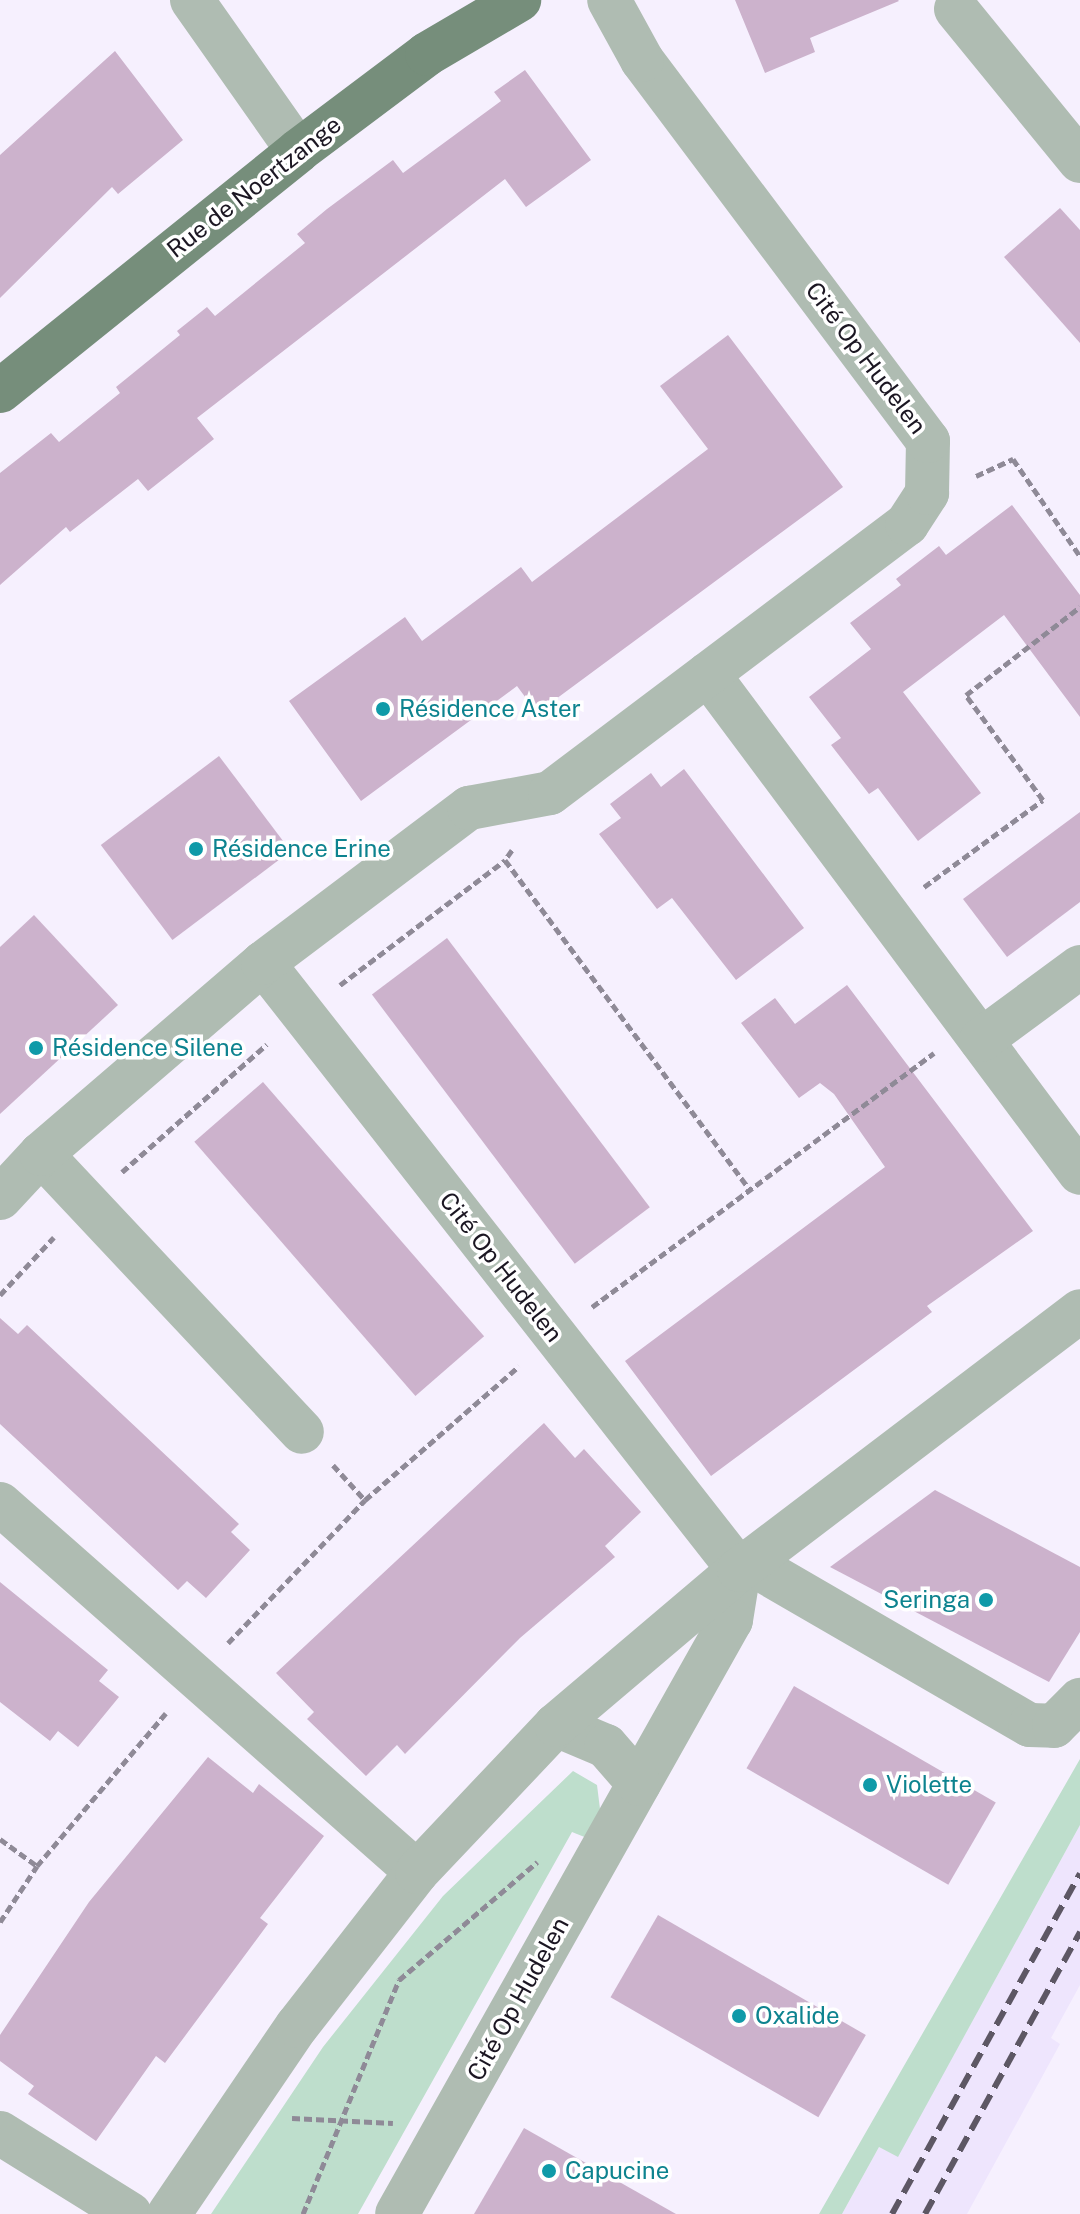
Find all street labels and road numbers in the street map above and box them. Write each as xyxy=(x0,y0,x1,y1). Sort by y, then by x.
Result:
street label: Rue de Noertzange xyxy=(161,110,347,264)
street label: Cité Op Hudelen xyxy=(799,276,933,440)
street label: Cité Op Hudelen xyxy=(433,1186,569,1348)
street label: Cité Op Hudelen xyxy=(461,1912,575,2086)

